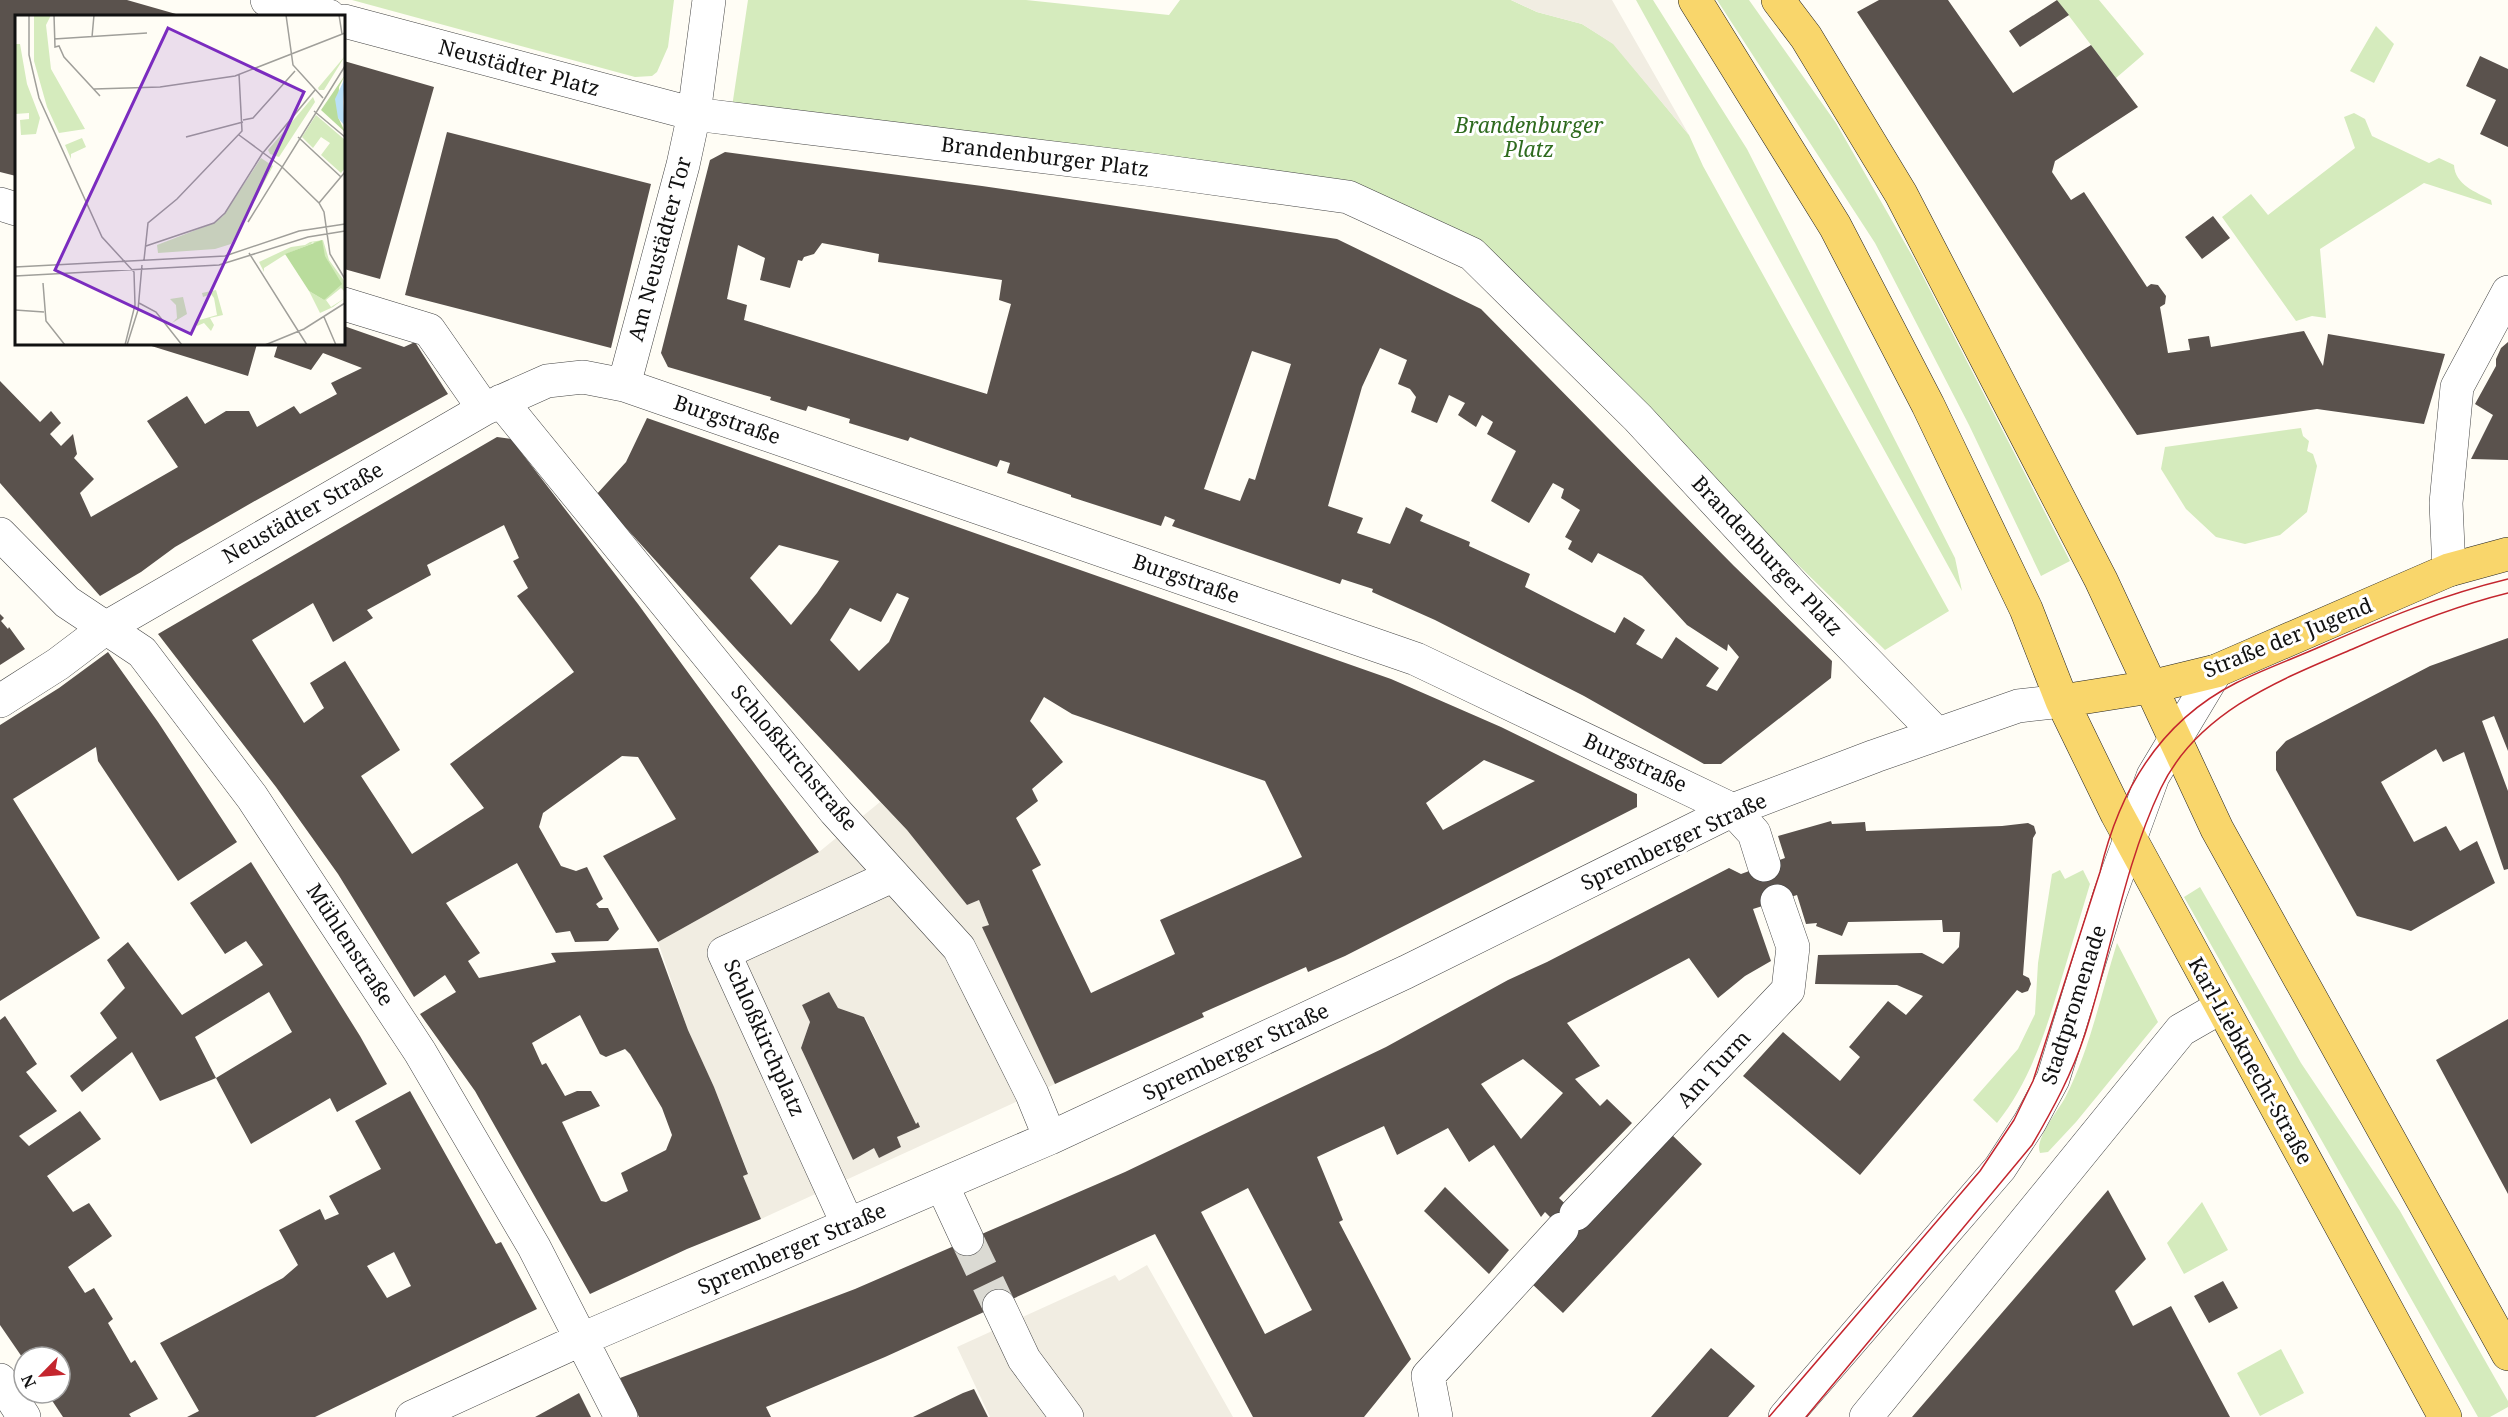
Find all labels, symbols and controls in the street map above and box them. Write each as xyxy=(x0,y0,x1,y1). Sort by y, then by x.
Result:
inset map xyxy=(15,15,345,345)
street label: Neustädter Platz xyxy=(436,32,603,102)
park label: Brandenburger Platz xyxy=(1454,111,1603,163)
street label: Brandenburger Platz xyxy=(940,129,1151,183)
street label: Am Neustädter Tor xyxy=(621,153,697,344)
street label: Burgstraße xyxy=(670,388,784,450)
street label: Neustädter Straße xyxy=(217,455,388,570)
street label: Brandenburger Platz xyxy=(1686,469,1849,641)
street label: Burgstraße xyxy=(1129,547,1243,609)
street label: Straße der Jugend xyxy=(2199,590,2376,684)
street label: Schloßkirchstraße xyxy=(725,678,864,836)
street label: Burgstraße xyxy=(1579,726,1692,798)
street label: Spremberger Straße xyxy=(1576,786,1771,896)
street label: Mühlenstraße xyxy=(301,878,401,1011)
street label: Stadtpromenade xyxy=(2034,921,2112,1088)
street label: Karl-Liebknecht-Straße xyxy=(2182,952,2320,1169)
street label: Schloßkirchplatz xyxy=(718,955,812,1121)
street label: Spremberger Straße xyxy=(1138,996,1333,1106)
street label: Am Turm xyxy=(1670,1024,1756,1113)
street label: Spremberger Straße xyxy=(693,1196,890,1300)
north arrow xyxy=(12,1345,72,1405)
text: N xyxy=(16,1371,41,1392)

